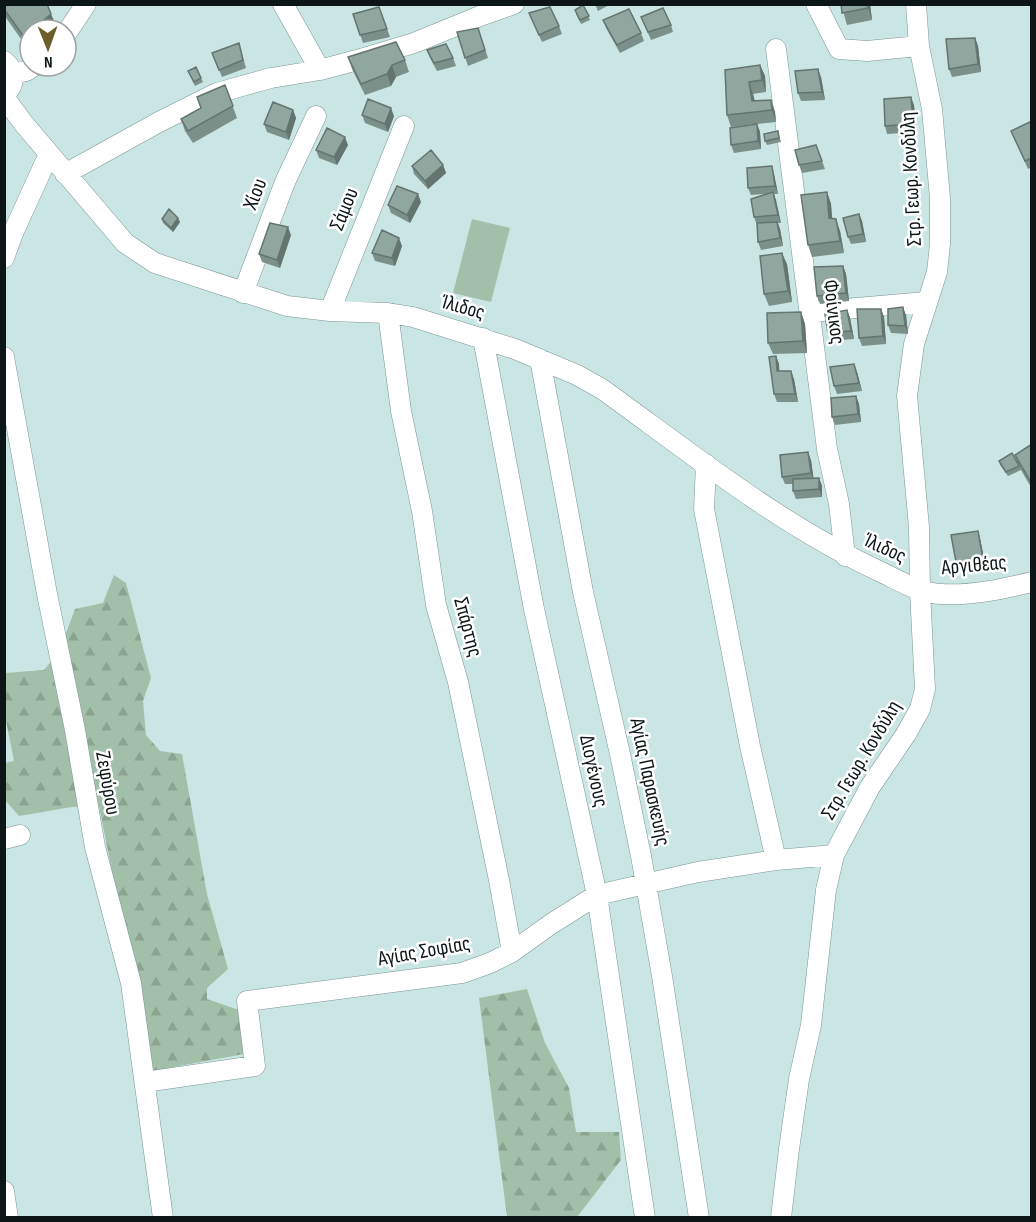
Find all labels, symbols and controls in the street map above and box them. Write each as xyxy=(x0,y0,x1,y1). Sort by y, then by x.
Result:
north arrow xyxy=(18,18,78,78)
text: N xyxy=(44,52,53,71)
street label: Στρ. Γεωρ. Κονδύλη xyxy=(895,111,927,247)
street label: Χίου xyxy=(237,175,272,214)
street label: Σάμου xyxy=(324,184,364,234)
street label: Φοίνικος xyxy=(818,278,850,346)
street label: Ίλιδος xyxy=(437,289,488,325)
street label: Ίλιδος xyxy=(859,527,910,569)
street label: Αργιθέας xyxy=(939,550,1008,580)
street label: Σπάρτης xyxy=(448,595,488,659)
street label: Στρ. Γεωρ. Κονδύλη xyxy=(816,696,906,824)
street label: Αγίας Παρασκευής xyxy=(624,715,676,848)
street label: Διογένους xyxy=(574,733,614,809)
street label: Ζεφύρου xyxy=(90,749,126,817)
street label: Αγίας Σοφίας xyxy=(375,931,472,972)

